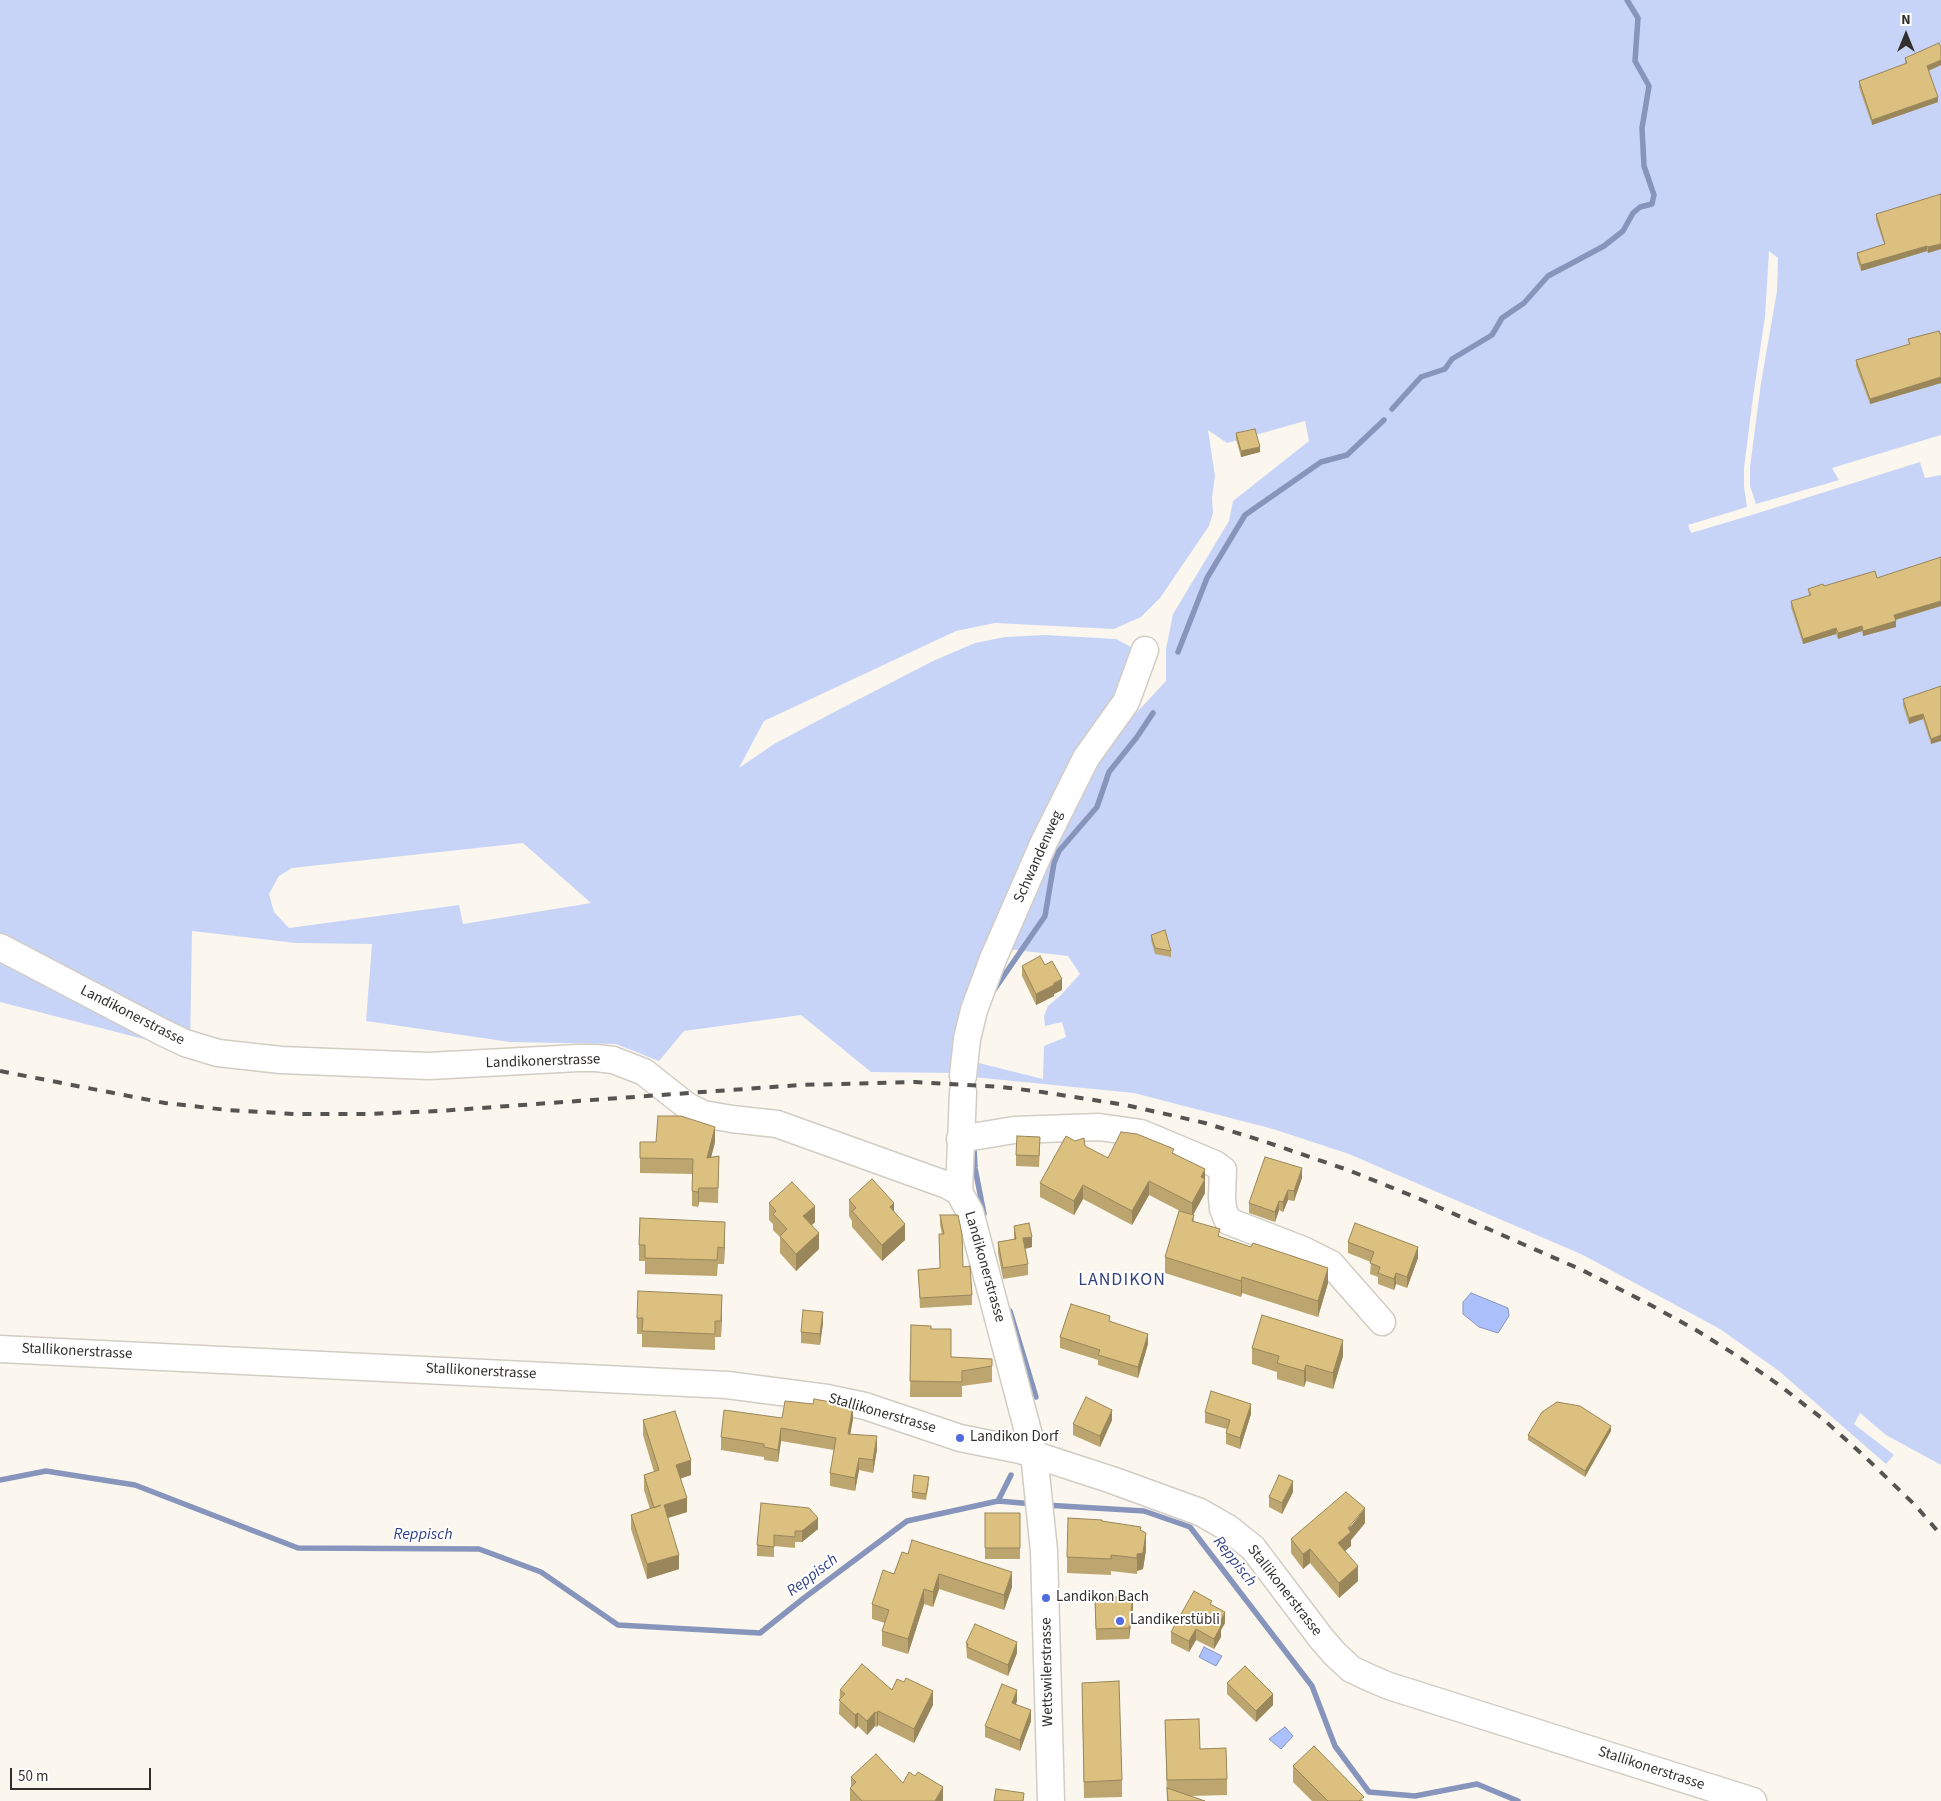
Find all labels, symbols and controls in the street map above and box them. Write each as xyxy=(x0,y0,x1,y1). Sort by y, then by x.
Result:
north arrow xyxy=(1881,10,1931,60)
text: N xyxy=(1901,10,1911,30)
street label: Schwandenweg xyxy=(1011,808,1067,906)
street label: Landikonerstrasse xyxy=(77,982,187,1050)
street label: Landikonerstrasse xyxy=(485,1051,601,1073)
street label: Landikonerstrasse xyxy=(960,1209,1008,1325)
district label: LANDIKON xyxy=(1077,1270,1167,1292)
street label: Stallikonerstrasse xyxy=(21,1340,133,1364)
street label: Stallikonerstrasse xyxy=(425,1360,537,1384)
street label: Stallikonerstrasse xyxy=(826,1390,938,1438)
place label: Landikon Dorf xyxy=(970,1429,1058,1447)
marker: Landikon Dorf xyxy=(954,1432,966,1444)
water label: Reppisch xyxy=(393,1525,453,1545)
water label: Reppisch xyxy=(1208,1533,1260,1591)
street label: Stallikonerstrasse xyxy=(1243,1542,1325,1640)
water label: Reppisch xyxy=(784,1551,842,1601)
place label: Landikon Bach xyxy=(1056,1589,1149,1607)
marker: Landikon Bach xyxy=(1040,1592,1052,1604)
place label: Landikerstübli xyxy=(1130,1612,1220,1630)
marker: Landikerstübli xyxy=(1114,1615,1126,1627)
street label: Wettswilerstrasse xyxy=(1038,1617,1058,1727)
street label: Stallikonerstrasse xyxy=(1596,1743,1706,1795)
scale bar xyxy=(12,1758,154,1790)
text: 50 m xyxy=(18,1766,48,1787)

